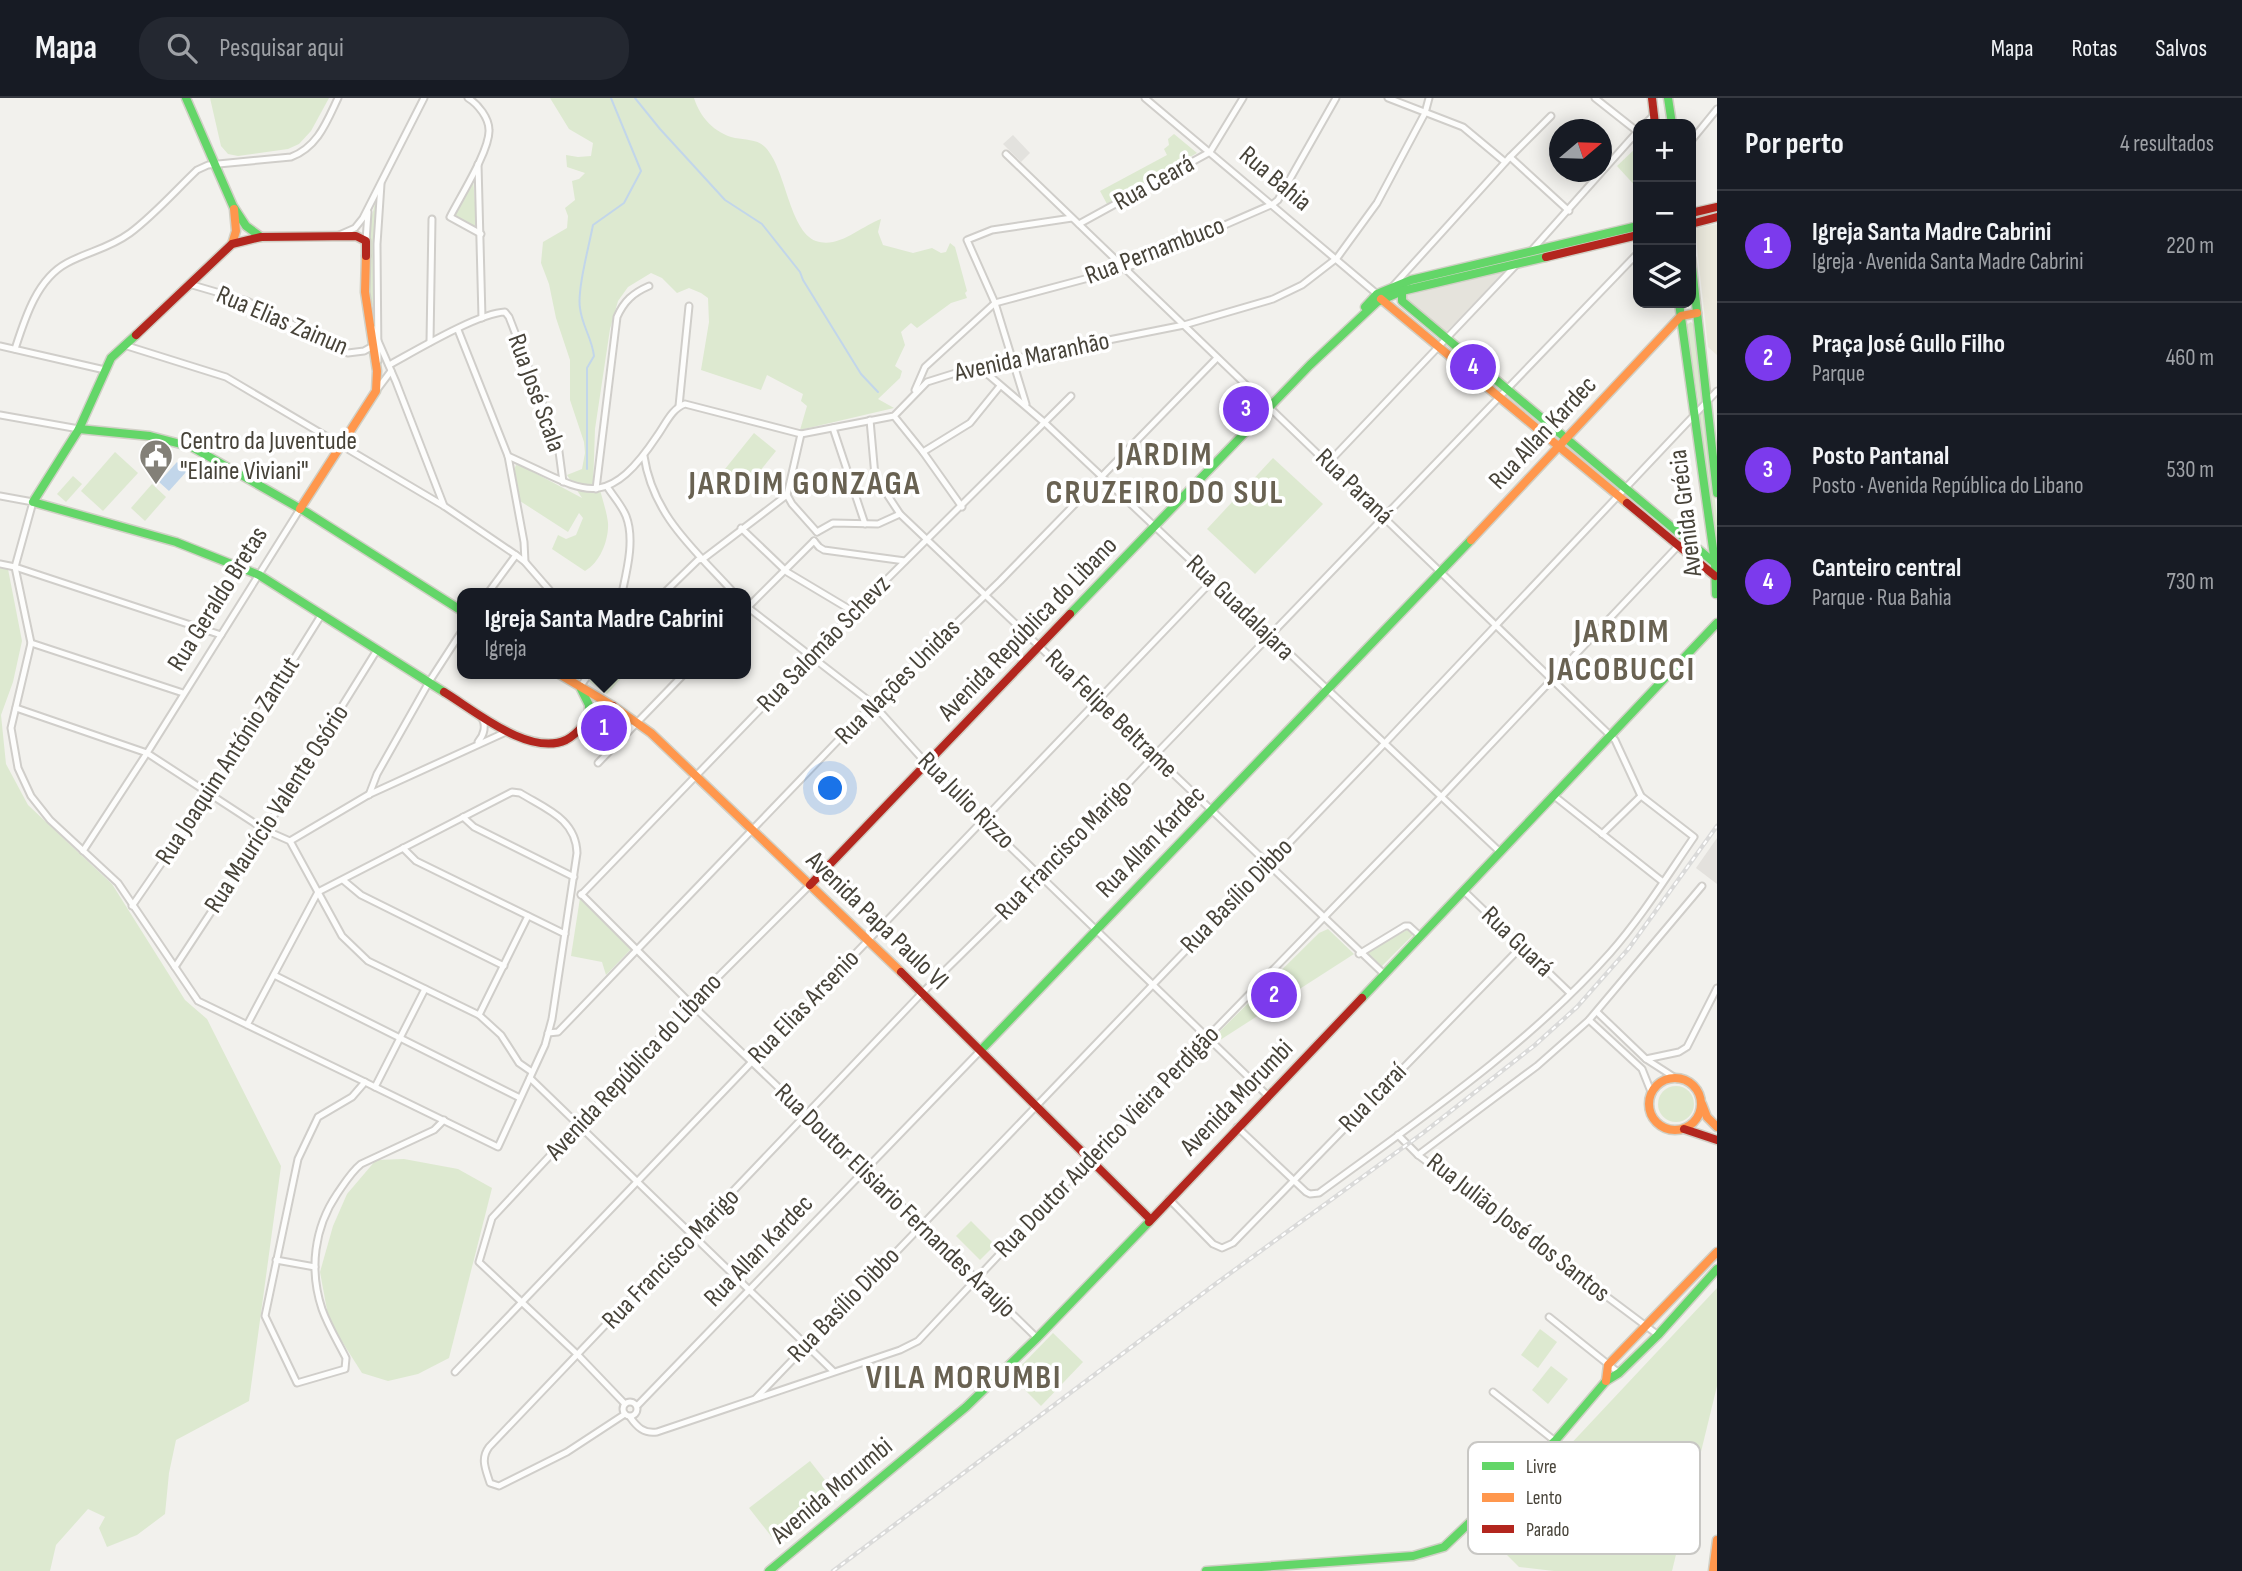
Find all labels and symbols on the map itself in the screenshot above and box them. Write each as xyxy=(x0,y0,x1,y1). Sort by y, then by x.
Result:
north arrow xyxy=(1549,119,1612,182)
street label: Rua Bahia xyxy=(1233,140,1317,218)
street label: Rua Ceará xyxy=(1108,148,1200,218)
street label: Rua Pernambuco xyxy=(1081,210,1229,292)
street label: Rua Elias Zainun xyxy=(212,279,352,363)
street label: Avenida Maranhão xyxy=(951,325,1112,389)
street label: Rua José Scala xyxy=(500,330,572,456)
pin: 4 xyxy=(1450,341,1496,393)
street label: Rua Allan Kardec xyxy=(1483,370,1603,496)
pin: 3 xyxy=(1223,383,1269,435)
place label: Centro da Juventude "Elaine Viviani" xyxy=(180,426,357,487)
district label: JARDIM CRUZEIRO DO SUL xyxy=(1046,435,1284,513)
public building icon: Centro da Juventude "Elaine Viviani" xyxy=(137,437,175,486)
street label: Rua Paraná xyxy=(1309,443,1399,531)
street label: Avenida Grécia xyxy=(1663,448,1709,579)
district label: JARDIM GONZAGA xyxy=(688,464,921,504)
street label: Rua Geraldo Bretas xyxy=(161,521,275,677)
street label: Avenida República do Libano xyxy=(931,530,1124,728)
street label: Rua Guadalajara xyxy=(1179,549,1301,667)
street label: Rua Salomão Schevz xyxy=(751,569,897,719)
district label: JARDIM JACOBUCCI xyxy=(1547,612,1696,690)
street label: Rua Nações Unidas xyxy=(829,613,967,751)
street label: Rua Felipe Beltrame xyxy=(1039,643,1183,785)
street label: Rua Joaquim António Zantut xyxy=(149,651,307,871)
street label: Rua Maurício Valente Osório xyxy=(198,699,356,919)
pin: 1 xyxy=(581,702,627,754)
street label: Rua Julio Rizzo xyxy=(911,746,1021,856)
your location xyxy=(813,771,847,805)
street label: Rua Francisco Marigo xyxy=(989,773,1139,927)
street label: Rua Allan Kardec xyxy=(1090,780,1212,904)
street label: Rua Basílio Dibbo xyxy=(1174,832,1300,960)
street label: Avenida Papa Paulo VI xyxy=(799,845,955,997)
street label: Rua Guará xyxy=(1475,900,1559,984)
street label: Rua Elias Arsenio xyxy=(742,943,866,1071)
street label: Avenida República do Líbano xyxy=(539,967,729,1168)
pin: 2 xyxy=(1251,969,1297,1021)
street label: Rua Doutor Auderico Vieira Perdigão xyxy=(988,1020,1226,1264)
street label: Avenida Morumbi xyxy=(1173,1034,1300,1163)
street label: Rua Icaraí xyxy=(1333,1057,1414,1139)
street label: Rua Doutor Elisiario Fernandes Araujo xyxy=(768,1078,1022,1324)
street label: Rua Julião José dos Santos xyxy=(1420,1147,1616,1309)
street label: Rua Francisco Marigo xyxy=(596,1182,746,1336)
street label: Rua Allan Kardec xyxy=(698,1189,820,1313)
street label: Rua Basílio Dibbo xyxy=(781,1241,907,1369)
district label: VILA MORUMBI xyxy=(866,1358,1062,1398)
street label: Avenida Morumbi xyxy=(764,1431,899,1551)
legend xyxy=(1468,1442,1700,1554)
text: Livre xyxy=(1526,1456,1557,1479)
text: Lento xyxy=(1526,1487,1562,1510)
text: Parado xyxy=(1526,1519,1569,1542)

